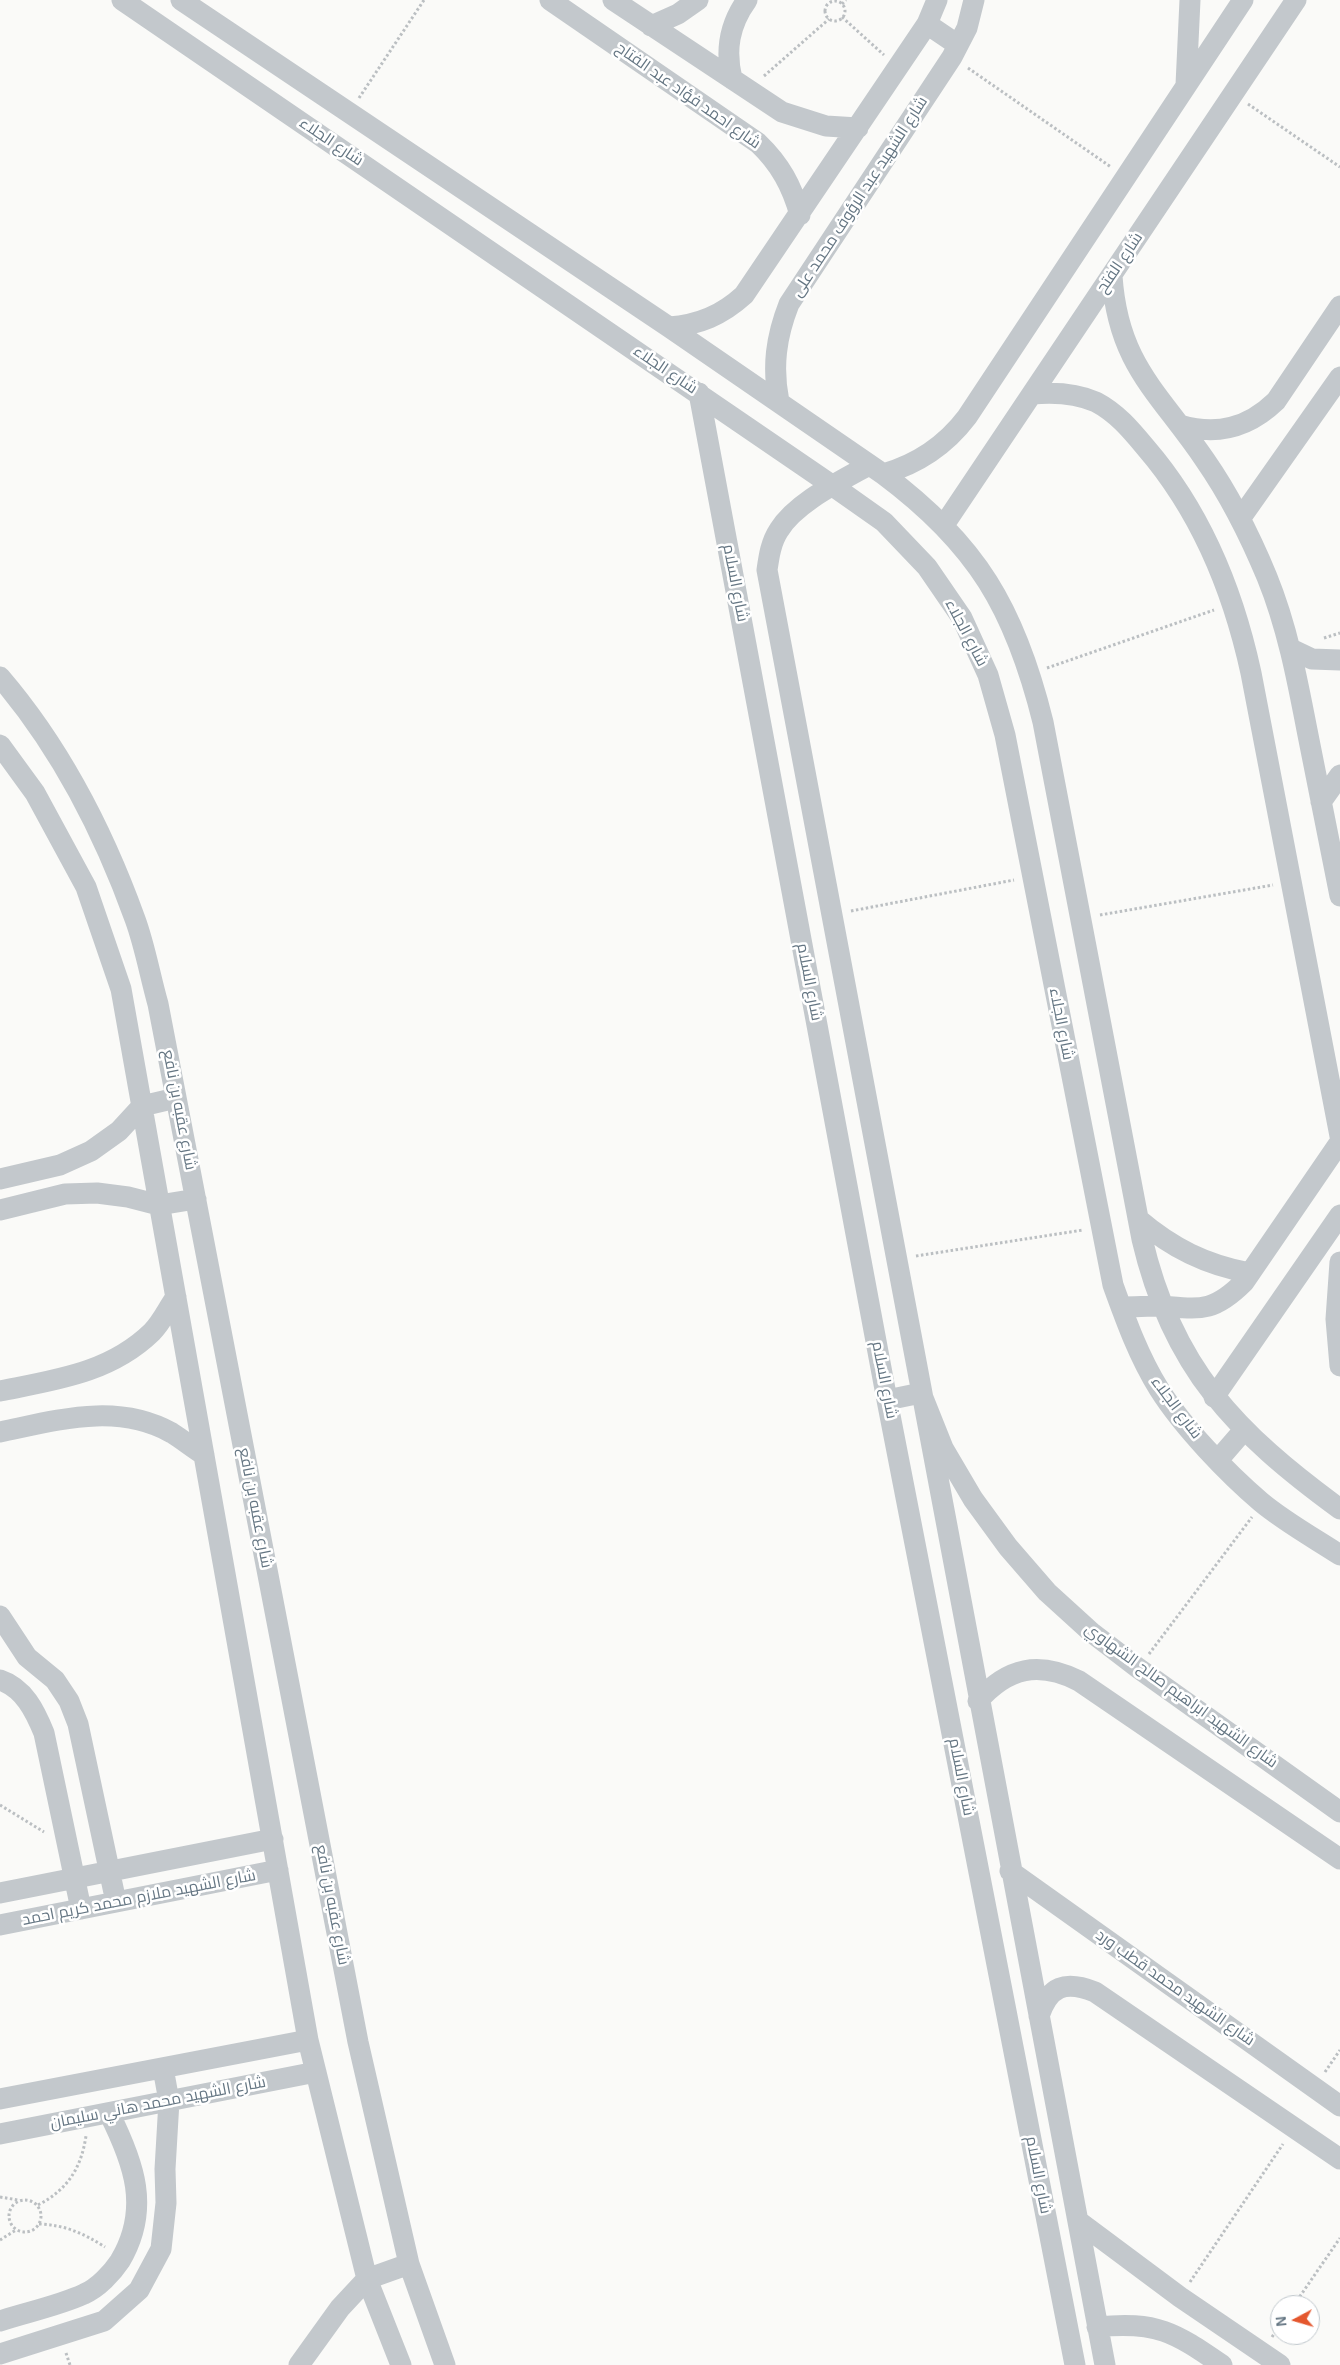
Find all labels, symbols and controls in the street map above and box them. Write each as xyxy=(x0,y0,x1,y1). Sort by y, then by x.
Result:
street label: شارع احمد فؤاد عبد الفتاح xyxy=(612,39,764,153)
street label: شارع الشهيد عبد الرؤوف محمد على xyxy=(788,93,932,301)
street label: شارع الجلاء xyxy=(295,114,367,170)
street label: شارع الفتح xyxy=(1093,229,1147,297)
street label: شارع الجلاء xyxy=(629,342,701,398)
street label: شارع السلام xyxy=(718,543,752,623)
street label: شارع الجلاء xyxy=(940,596,992,670)
street label: شارع السلام xyxy=(792,942,826,1022)
street label: شارع الجلاء xyxy=(1045,986,1077,1062)
street label: شارع عقبه بن نافع xyxy=(158,1048,200,1172)
street label: شارع السلام xyxy=(867,1340,901,1420)
street label: شارع الجلاء xyxy=(1146,1373,1206,1443)
street label: شارع عقبه بن نافع xyxy=(234,1446,276,1570)
street label: شارع الشهيد ابراهيم صالح الشهاوي xyxy=(1081,1620,1281,1772)
street label: شارع السلام xyxy=(944,1737,978,1817)
street label: شارع عقبه بن نافع xyxy=(311,1843,353,1967)
street label: شارع الشهيد ملازم محمد كريم احمد xyxy=(21,1866,257,1930)
street label: شارع الشهيد محمد قطب ورد xyxy=(1092,1926,1258,2050)
street label: شارع الشهيد محمد هاني سليمان xyxy=(49,2073,267,2133)
street label: شارع السلام xyxy=(1021,2135,1055,2215)
north arrow xyxy=(1270,2295,1320,2345)
text: N xyxy=(1273,2316,1290,2327)

